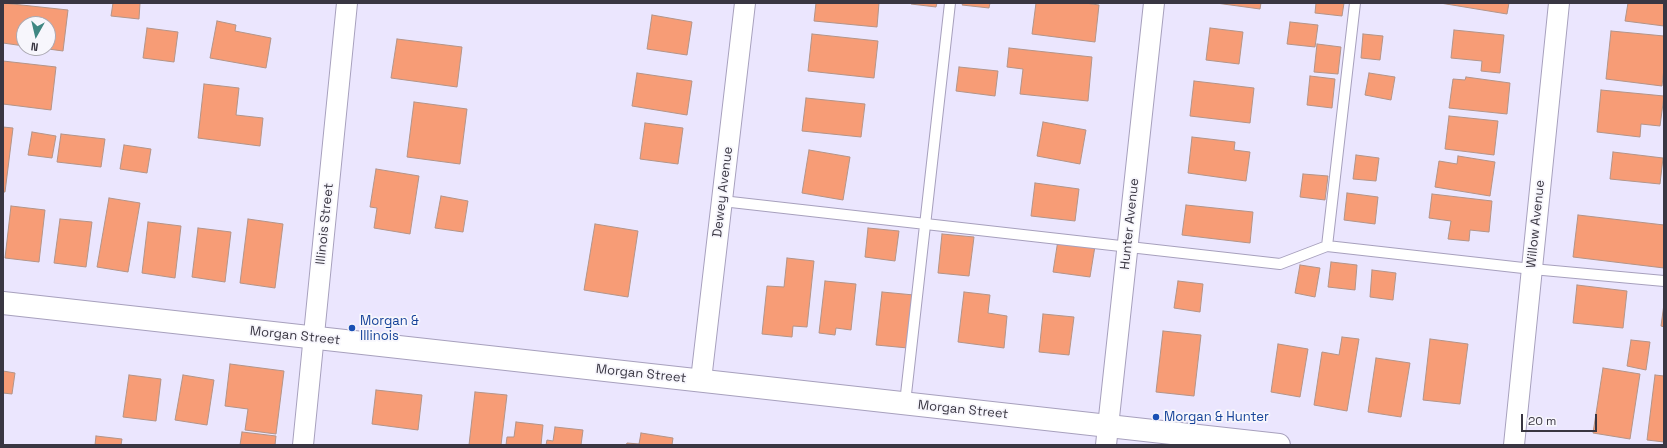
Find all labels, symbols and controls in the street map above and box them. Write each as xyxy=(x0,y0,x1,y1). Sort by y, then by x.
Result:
north arrow xyxy=(16,16,56,56)
text: N xyxy=(30,39,39,54)
street label: Dewey Avenue xyxy=(710,146,736,238)
street label: Hunter Avenue xyxy=(1117,178,1143,270)
street label: Willow Avenue xyxy=(1524,179,1548,269)
street label: Illinois Street xyxy=(313,182,337,266)
place label: Morgan & Illinois xyxy=(360,313,419,344)
street label: Morgan Street xyxy=(249,323,341,349)
marker: Morgan & Illinois xyxy=(347,323,357,333)
street label: Morgan Street xyxy=(595,361,687,387)
street label: Morgan Street xyxy=(917,397,1009,423)
scale bar xyxy=(1523,406,1599,432)
place label: Morgan & Hunter xyxy=(1164,409,1269,425)
marker: Morgan & Hunter xyxy=(1151,412,1161,422)
text: 20 m xyxy=(1528,413,1556,429)

